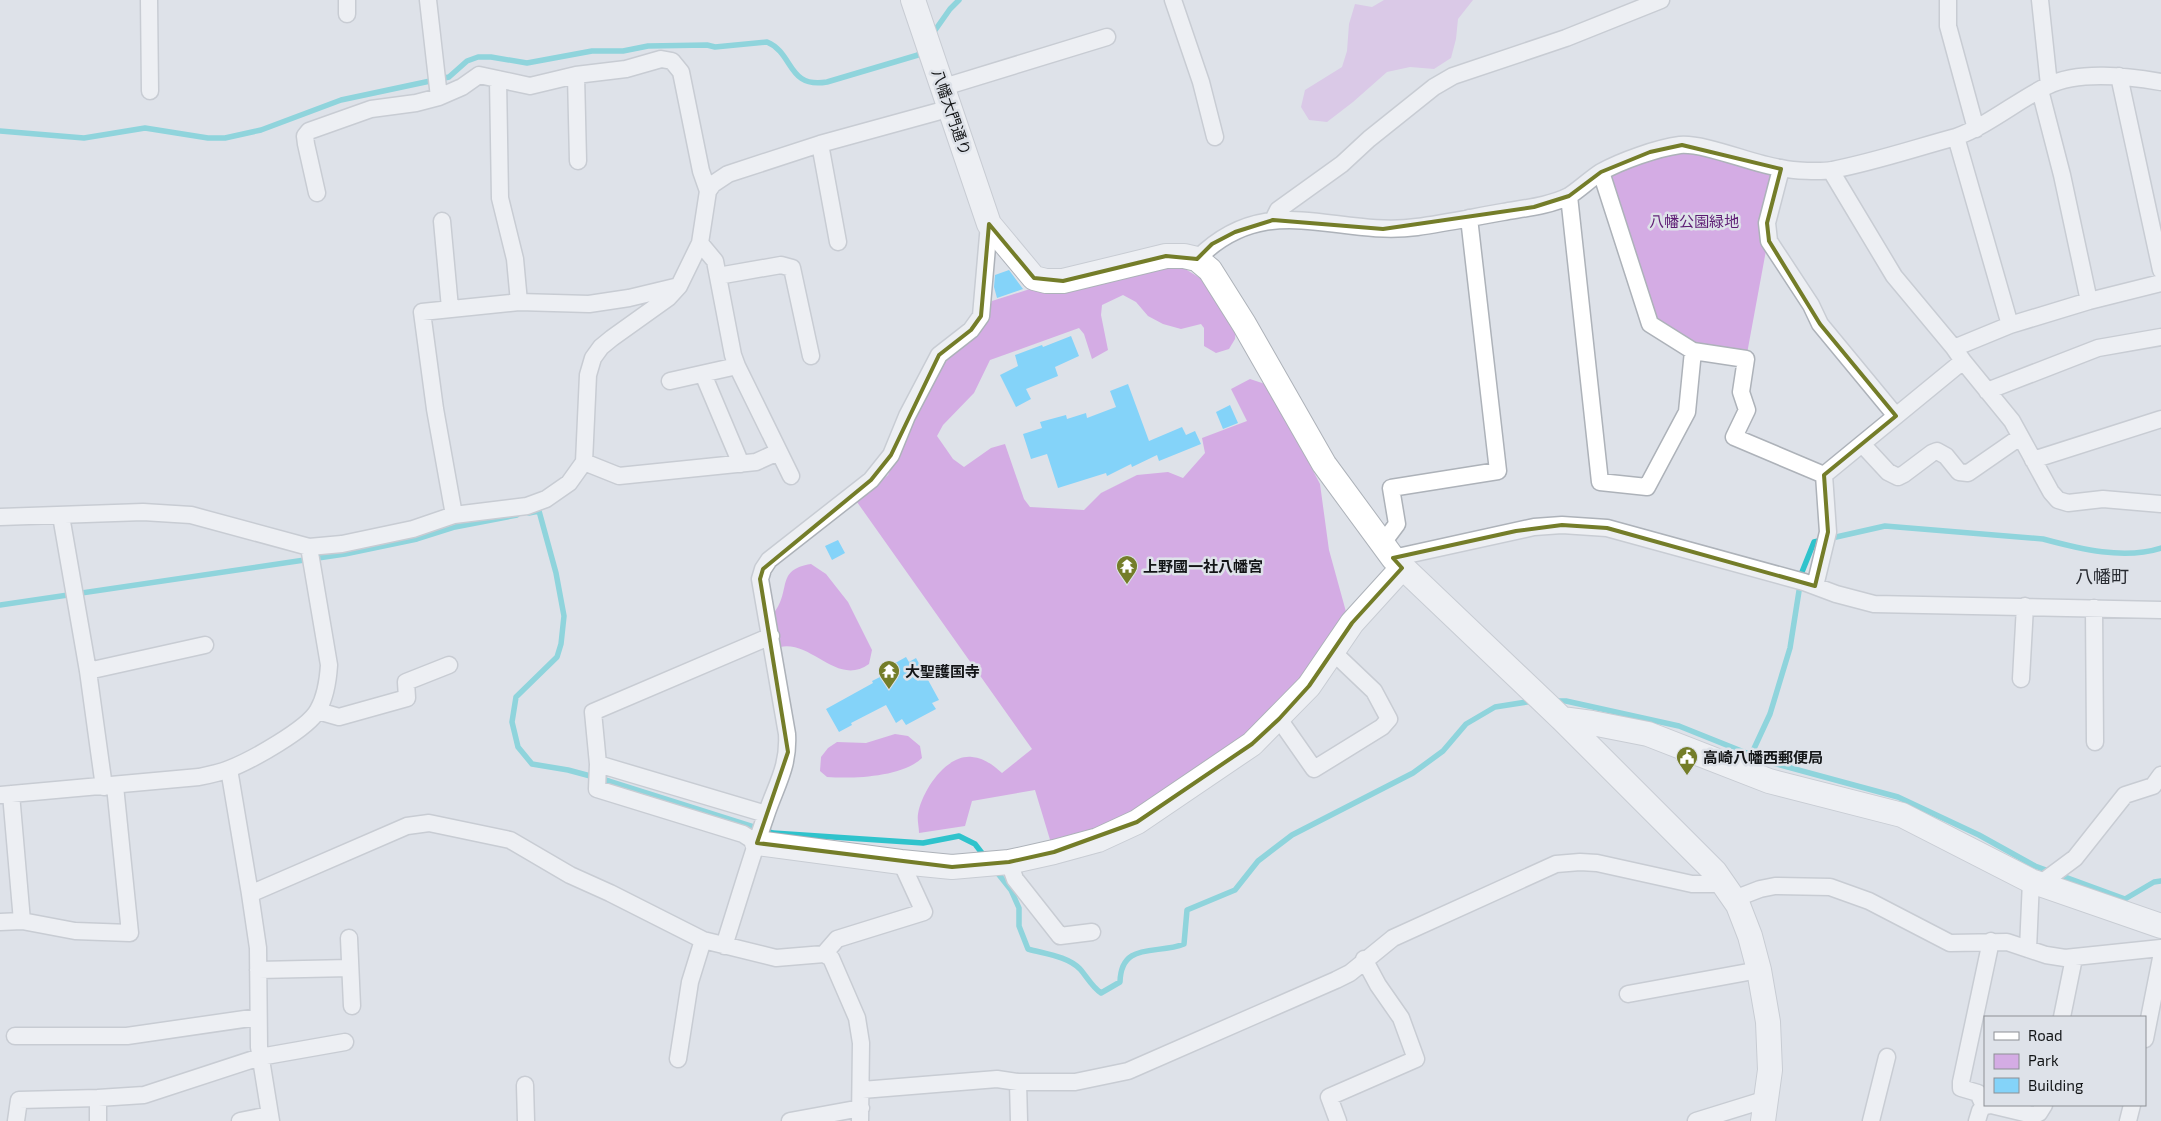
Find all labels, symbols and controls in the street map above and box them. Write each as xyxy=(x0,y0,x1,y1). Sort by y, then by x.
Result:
street label: 八幡大門通り xyxy=(929,67,975,157)
park label: 八幡公園緑地 xyxy=(1649,212,1739,230)
temple icon: 上野國一社八幡宮 xyxy=(1115,554,1139,585)
place label: 上野國一社八幡宮 xyxy=(1143,557,1263,575)
district label: 八幡町 xyxy=(2075,565,2129,587)
temple icon: 大聖護国寺 xyxy=(877,659,901,690)
place label: 大聖護国寺 xyxy=(905,662,980,680)
public building icon: 高崎八幡西郵便局 xyxy=(1675,745,1699,776)
place label: 高崎八幡西郵便局 xyxy=(1703,748,1823,766)
legend xyxy=(1984,1016,2146,1106)
text: Road xyxy=(2028,1026,2063,1044)
text: Park xyxy=(2028,1051,2059,1069)
text: Building xyxy=(2028,1076,2084,1094)

